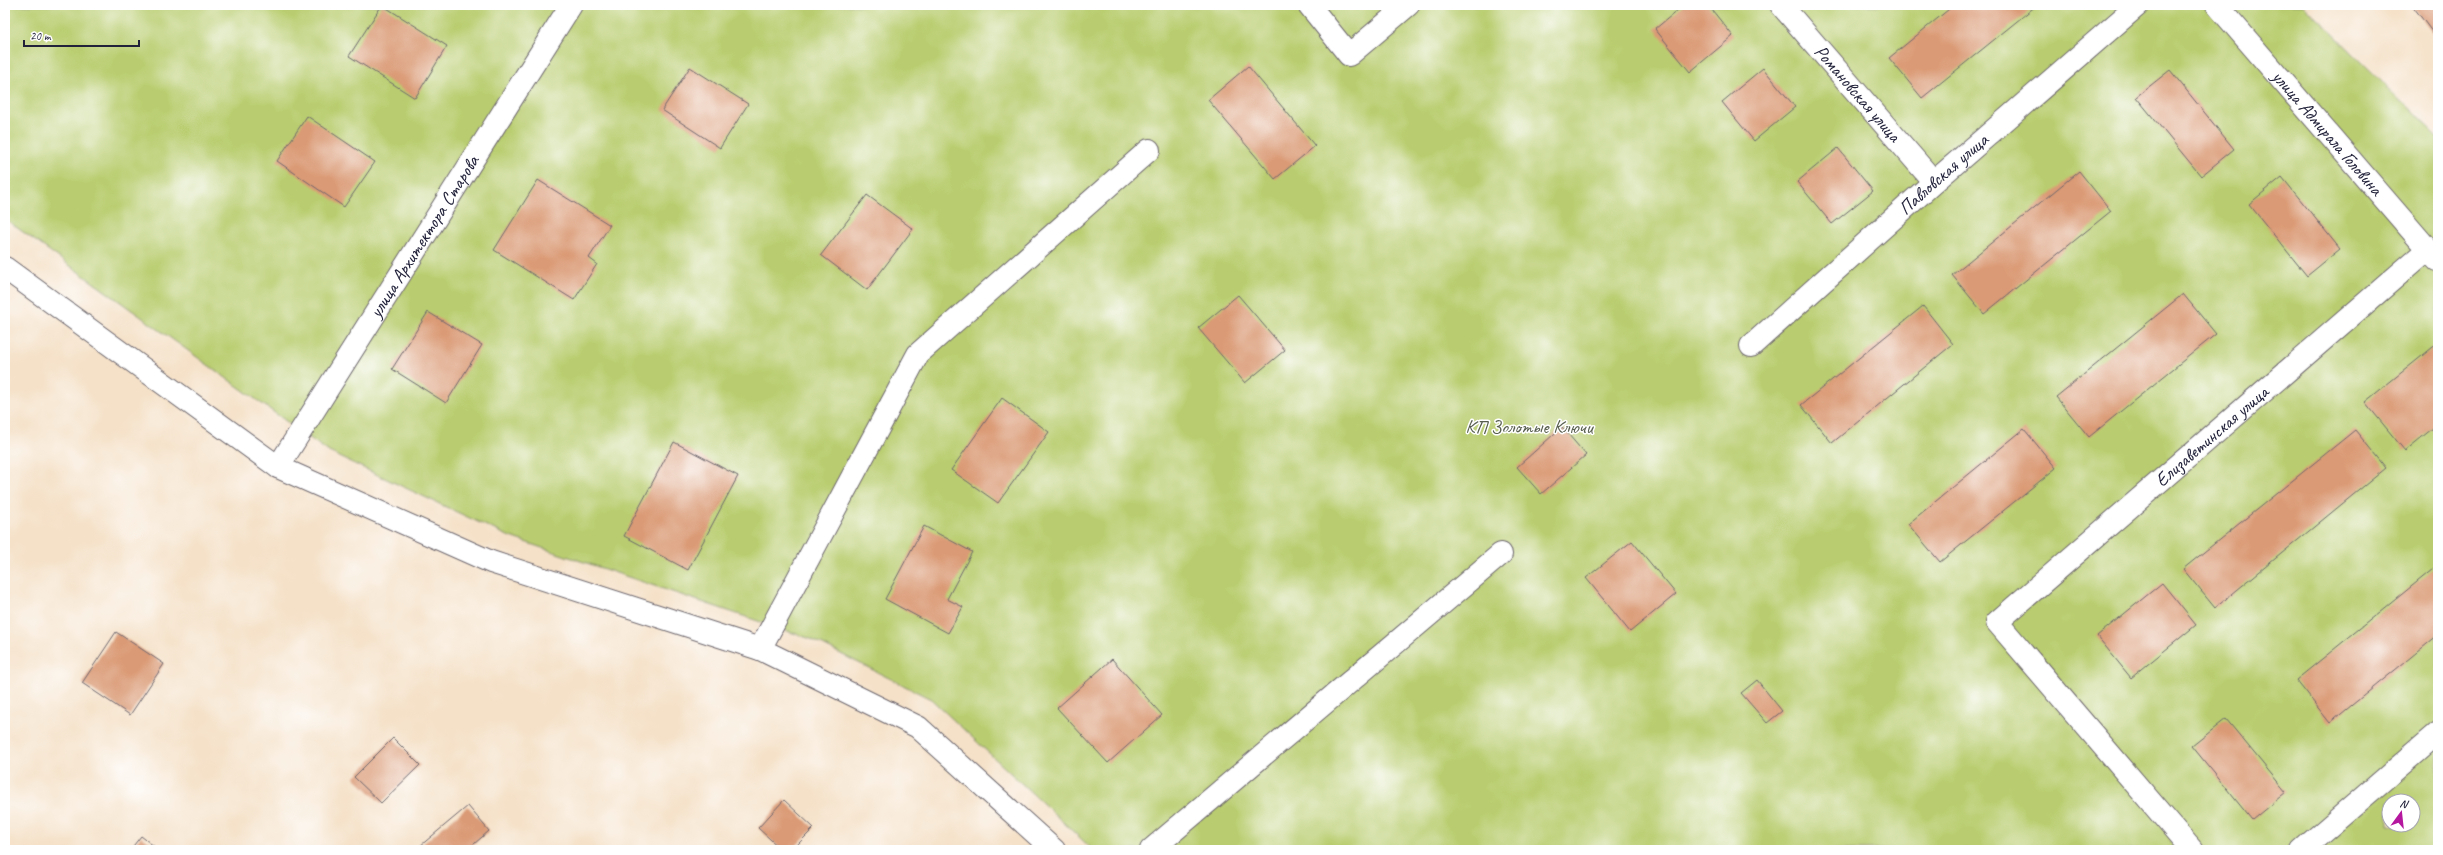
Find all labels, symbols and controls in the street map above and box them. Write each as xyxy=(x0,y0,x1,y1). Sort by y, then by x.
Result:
scale bar xyxy=(24,22,139,48)
text: 20 m xyxy=(30,28,52,44)
street label: Романовская улица xyxy=(1809,40,1907,148)
street label: улица Адмирала Головина xyxy=(2266,64,2389,202)
street label: Павловская улица xyxy=(1893,127,1995,220)
street label: улица Архитектора Старова xyxy=(363,149,486,323)
street label: Елизаветинская улица xyxy=(2150,379,2275,492)
park label: КП Золотые Ключи xyxy=(1465,415,1595,439)
north arrow xyxy=(2381,793,2421,833)
text: N xyxy=(2398,796,2411,812)

